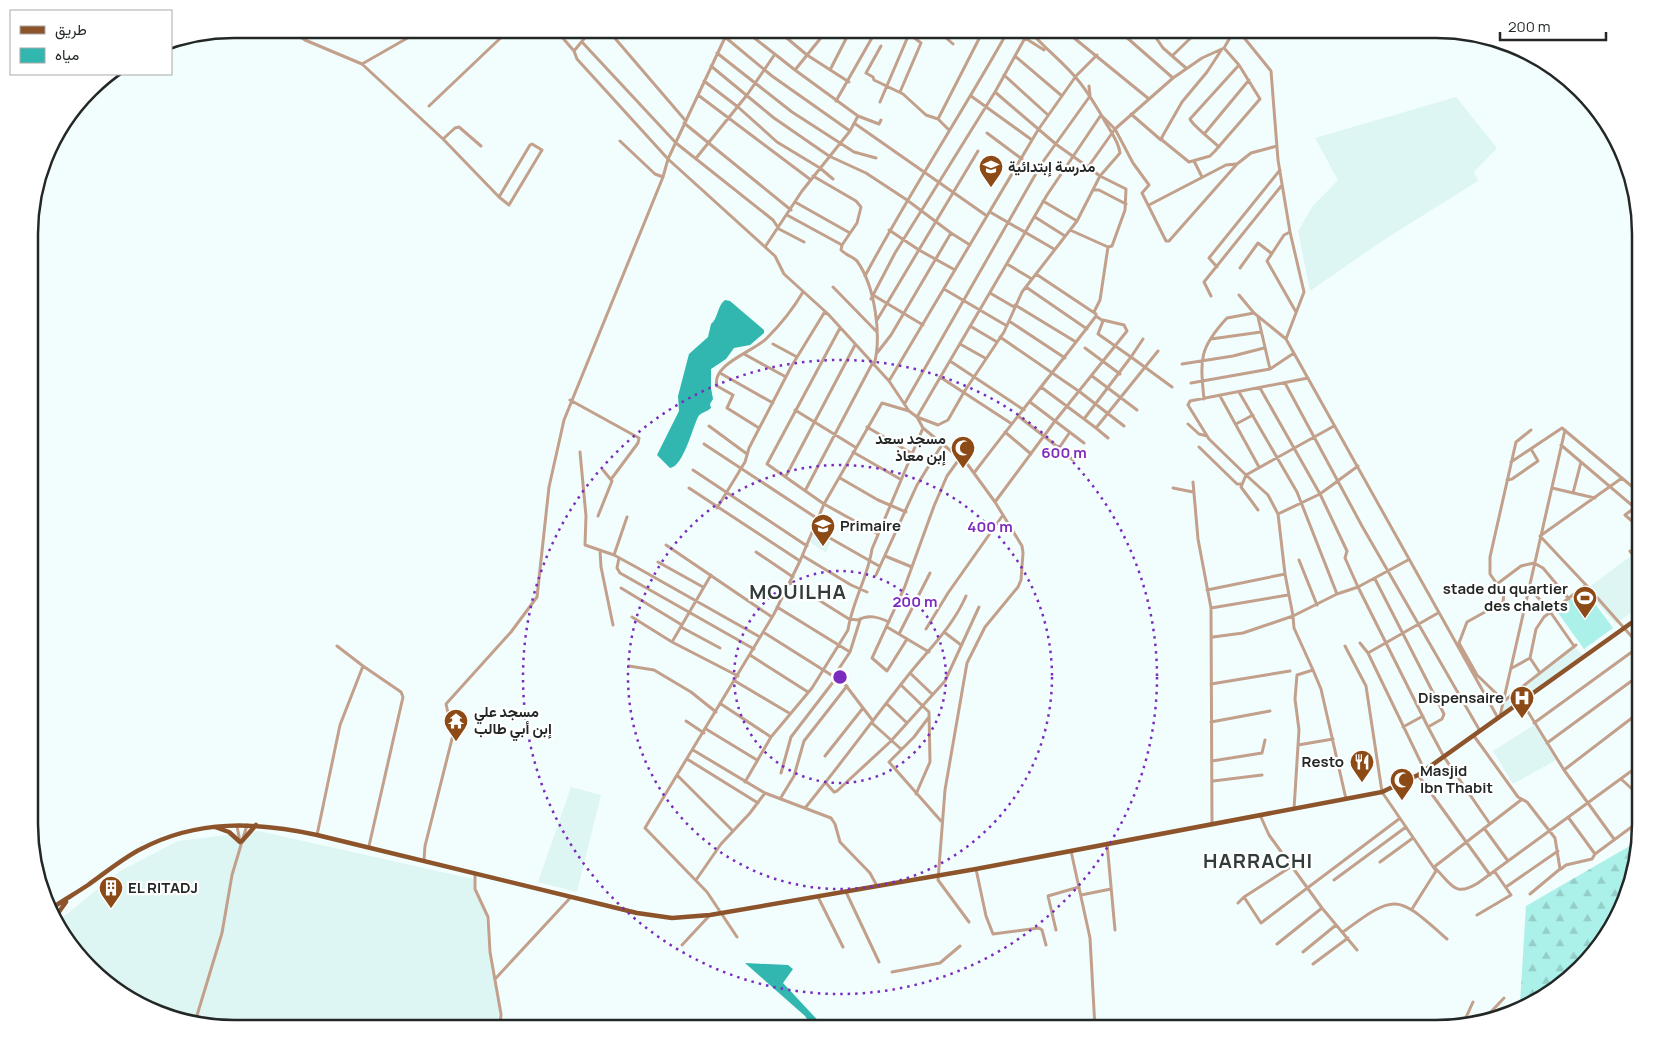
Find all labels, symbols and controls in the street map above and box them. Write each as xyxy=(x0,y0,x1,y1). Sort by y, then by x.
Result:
legend xyxy=(10,10,172,75)
scale bar xyxy=(1500,10,1606,42)
text: 200 m xyxy=(1508,16,1551,37)
text: طريق xyxy=(55,19,87,40)
text: مياه xyxy=(55,44,79,65)
school or university icon: مدرسة إبتدائية xyxy=(978,154,1004,188)
place label: مدرسة إبتدائية xyxy=(1008,156,1096,177)
place label: مسجد سعد إبن معاذ xyxy=(875,428,946,466)
mosque icon: مسجد سعد إبن معاذ xyxy=(950,435,976,469)
text: 600 m xyxy=(1041,442,1087,463)
school or university icon: Primaire xyxy=(810,513,836,547)
place label: Primaire xyxy=(840,515,901,536)
text: 400 m xyxy=(967,516,1013,537)
district label: MOUILHA xyxy=(749,578,847,605)
place label: stade du quartier des chalets xyxy=(1443,578,1568,616)
sports icon: stade du quartier des chalets xyxy=(1572,585,1598,619)
text: 200 m xyxy=(892,591,938,612)
centre of rings xyxy=(831,668,849,686)
hospital icon: Dispensaire xyxy=(1509,685,1535,719)
place label: Dispensaire xyxy=(1418,687,1504,708)
place label: مسجد علي إبن أبي طالب xyxy=(474,701,552,742)
temple icon: مسجد علي إبن أبي طالب xyxy=(443,708,469,742)
restaurant icon: Resto xyxy=(1349,749,1375,783)
place label: Resto xyxy=(1302,751,1344,772)
place label: Masjid Ibn Thabit xyxy=(1420,760,1493,798)
mosque icon: Masjid Ibn Thabit xyxy=(1389,767,1415,801)
district label: HARRACHI xyxy=(1203,847,1313,874)
building icon: EL RITADJ xyxy=(98,875,124,909)
place label: EL RITADJ xyxy=(128,877,198,898)

